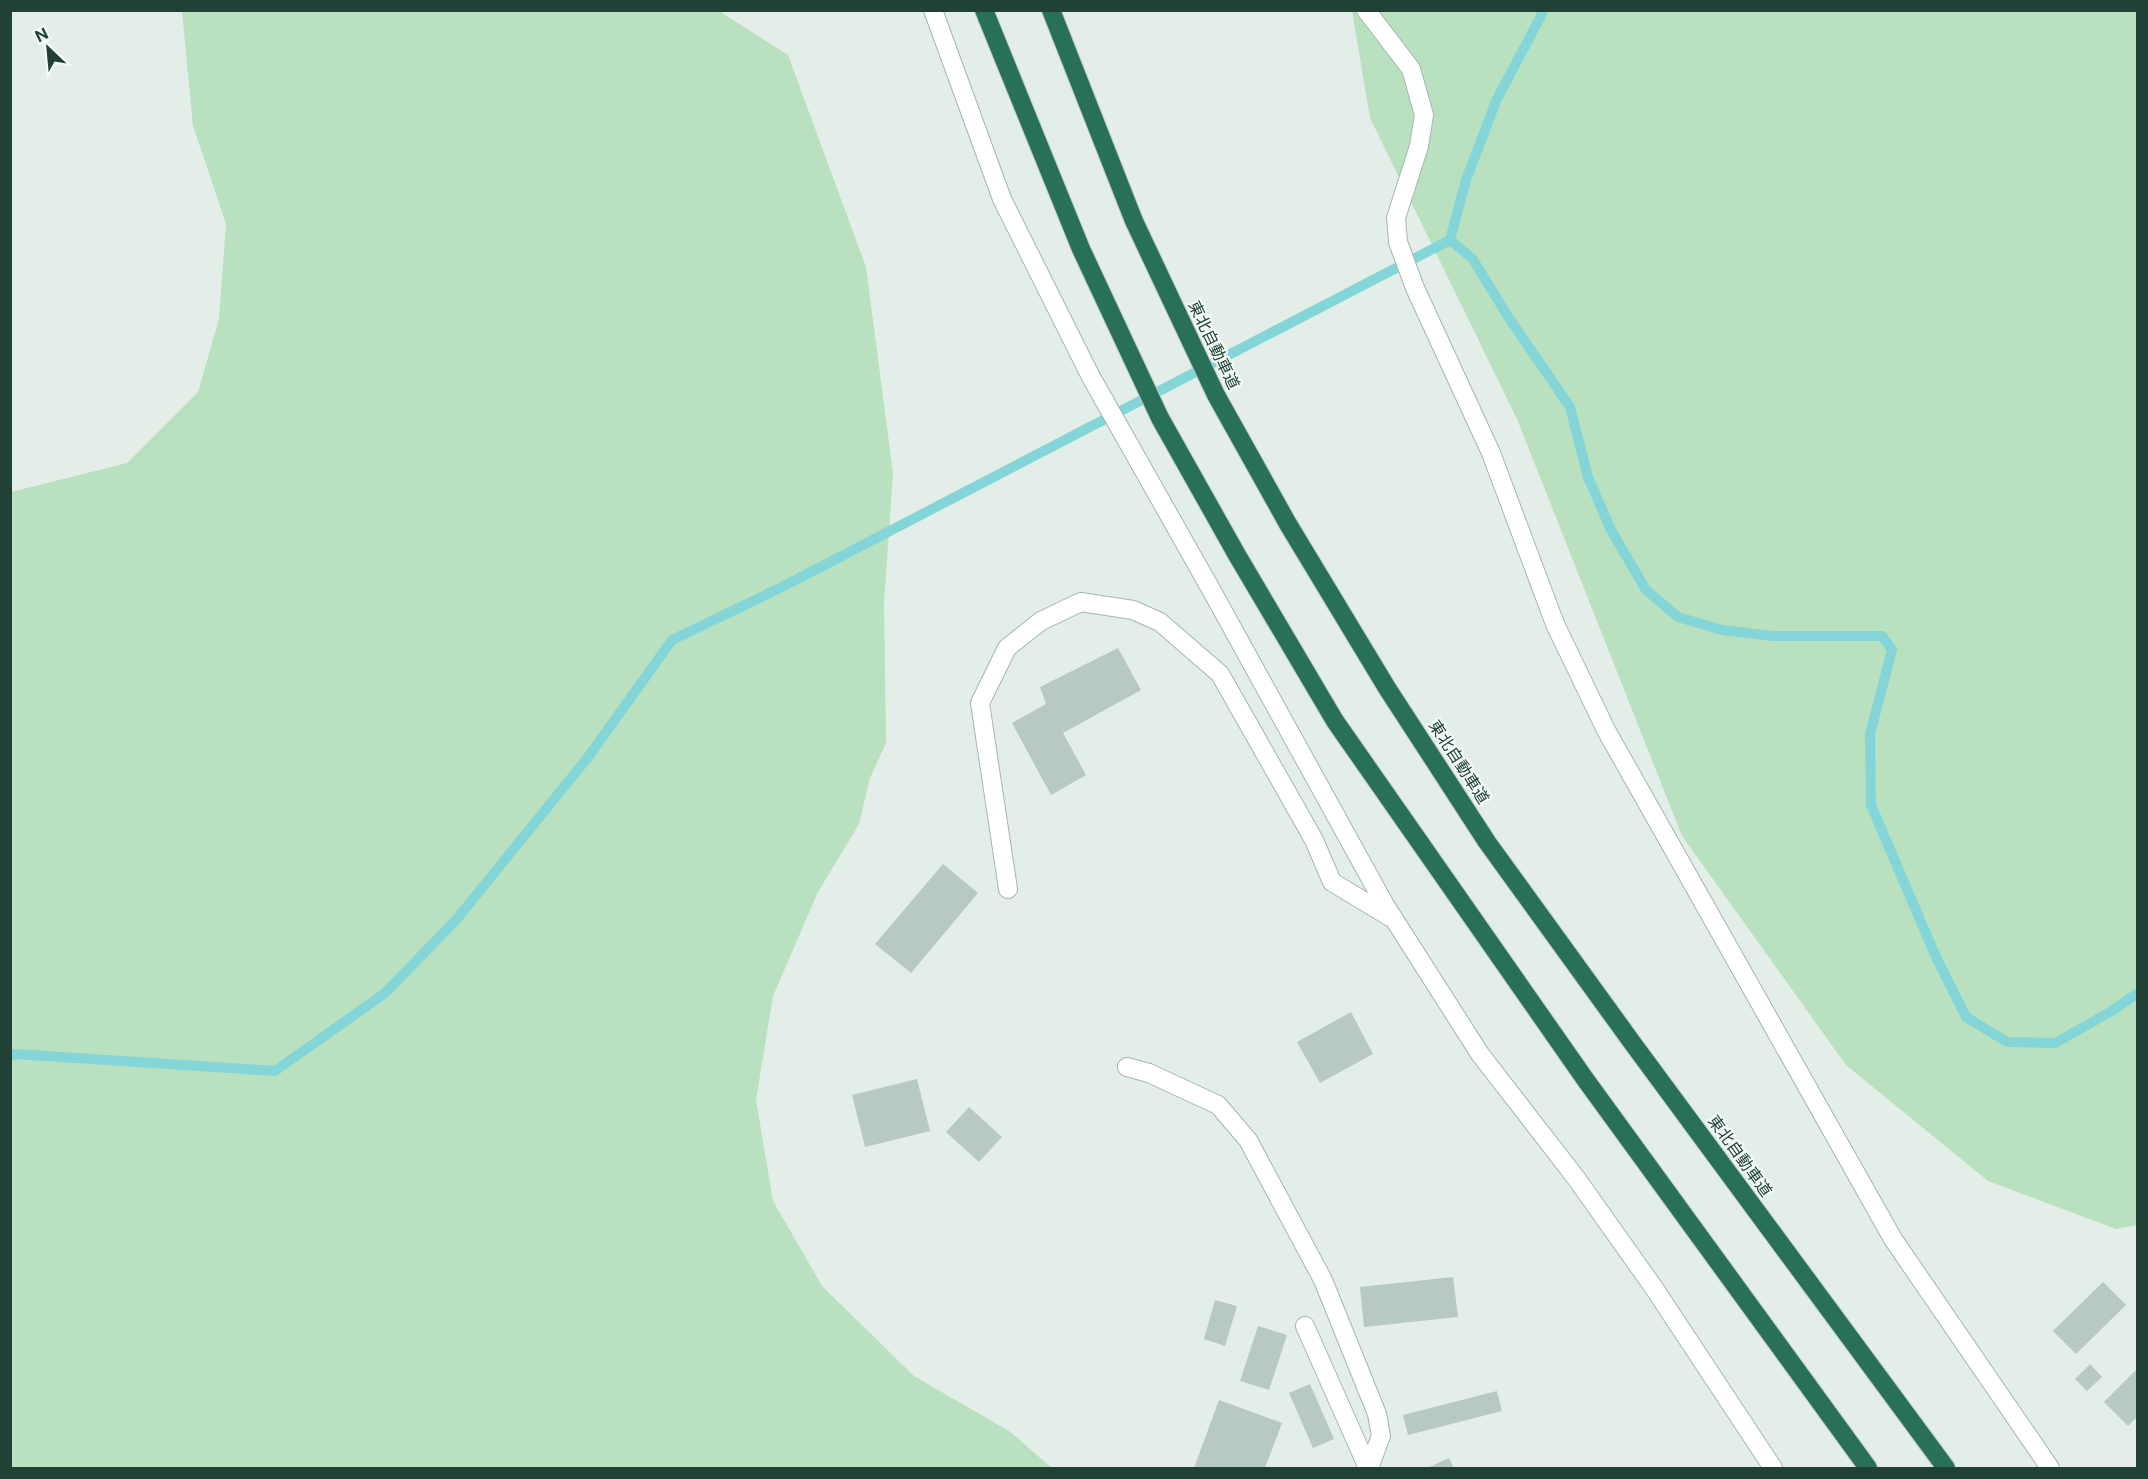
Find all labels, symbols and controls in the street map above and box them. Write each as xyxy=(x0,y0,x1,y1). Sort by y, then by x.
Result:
north arrow xyxy=(18,18,78,78)
text: N xyxy=(32,24,51,46)
street label: 東北自動車道 xyxy=(1184,298,1244,392)
street label: 東北自動車道 xyxy=(1425,717,1493,807)
street label: 東北自動車道 xyxy=(1704,1112,1776,1200)

